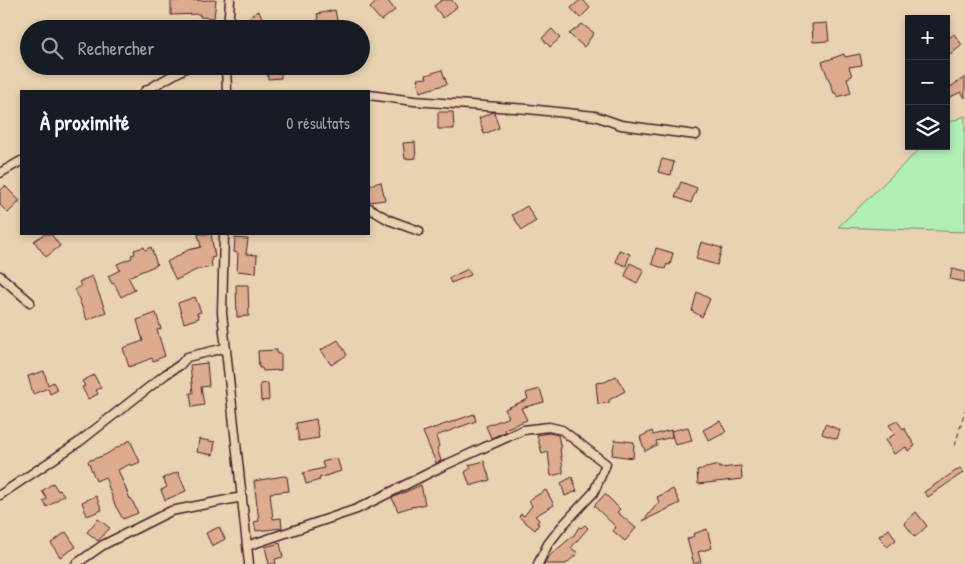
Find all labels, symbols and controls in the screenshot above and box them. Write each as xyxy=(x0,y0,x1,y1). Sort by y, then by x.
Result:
map controls xyxy=(905,15,950,150)
button: + xyxy=(905,15,950,60)
search box xyxy=(20,20,370,75)
icon: search xyxy=(38,34,66,62)
text: Rechercher xyxy=(78,35,155,61)
button: − xyxy=(905,60,950,105)
button: layers xyxy=(905,105,950,150)
text: À proximité xyxy=(40,108,129,137)
text: 0 résultats xyxy=(286,112,350,134)

